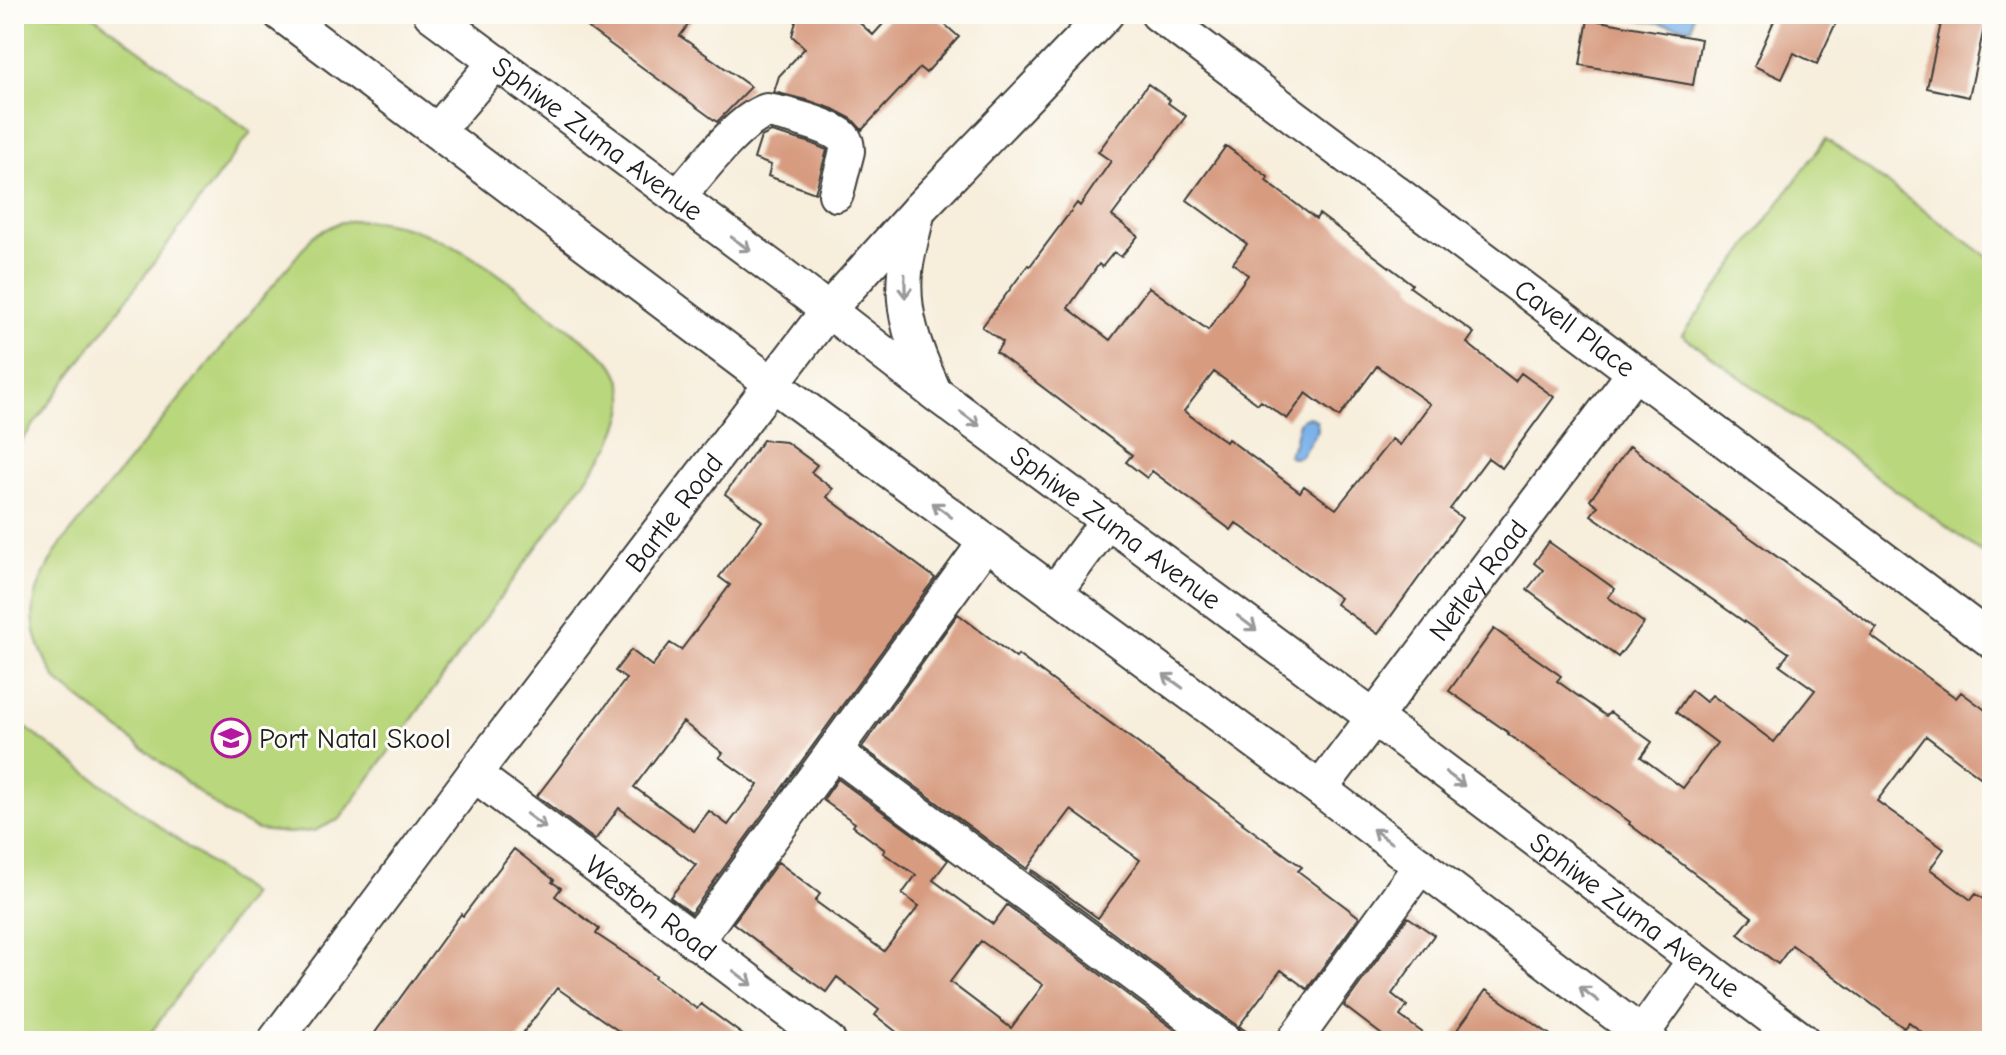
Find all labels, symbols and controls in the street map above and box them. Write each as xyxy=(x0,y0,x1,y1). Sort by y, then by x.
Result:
street label: Sphiwe Zuma Avenue xyxy=(486,50,709,227)
one-way arrow xyxy=(730,235,751,252)
one-way arrow xyxy=(897,272,913,299)
street label: Cavell Place xyxy=(1508,273,1641,384)
one-way arrow xyxy=(959,410,980,427)
street label: Sphiwe Zuma Avenue xyxy=(1004,440,1227,616)
street label: Bartle Road xyxy=(619,447,730,579)
one-way arrow xyxy=(932,501,953,518)
street label: Netley Road xyxy=(1423,514,1535,647)
one-way arrow xyxy=(1235,615,1257,632)
one-way arrow xyxy=(1163,673,1185,689)
school or university icon: Port Natal Skool xyxy=(210,717,252,759)
place label: Port Natal Skool xyxy=(259,723,451,755)
one-way arrow xyxy=(1444,770,1465,787)
one-way arrow xyxy=(525,812,546,829)
street label: Sphiwe Zuma Avenue xyxy=(1524,826,1746,1005)
one-way arrow xyxy=(1372,827,1393,844)
street label: Weston Road xyxy=(579,849,722,968)
one-way arrow xyxy=(732,970,754,986)
one-way arrow xyxy=(1578,985,1600,1002)

